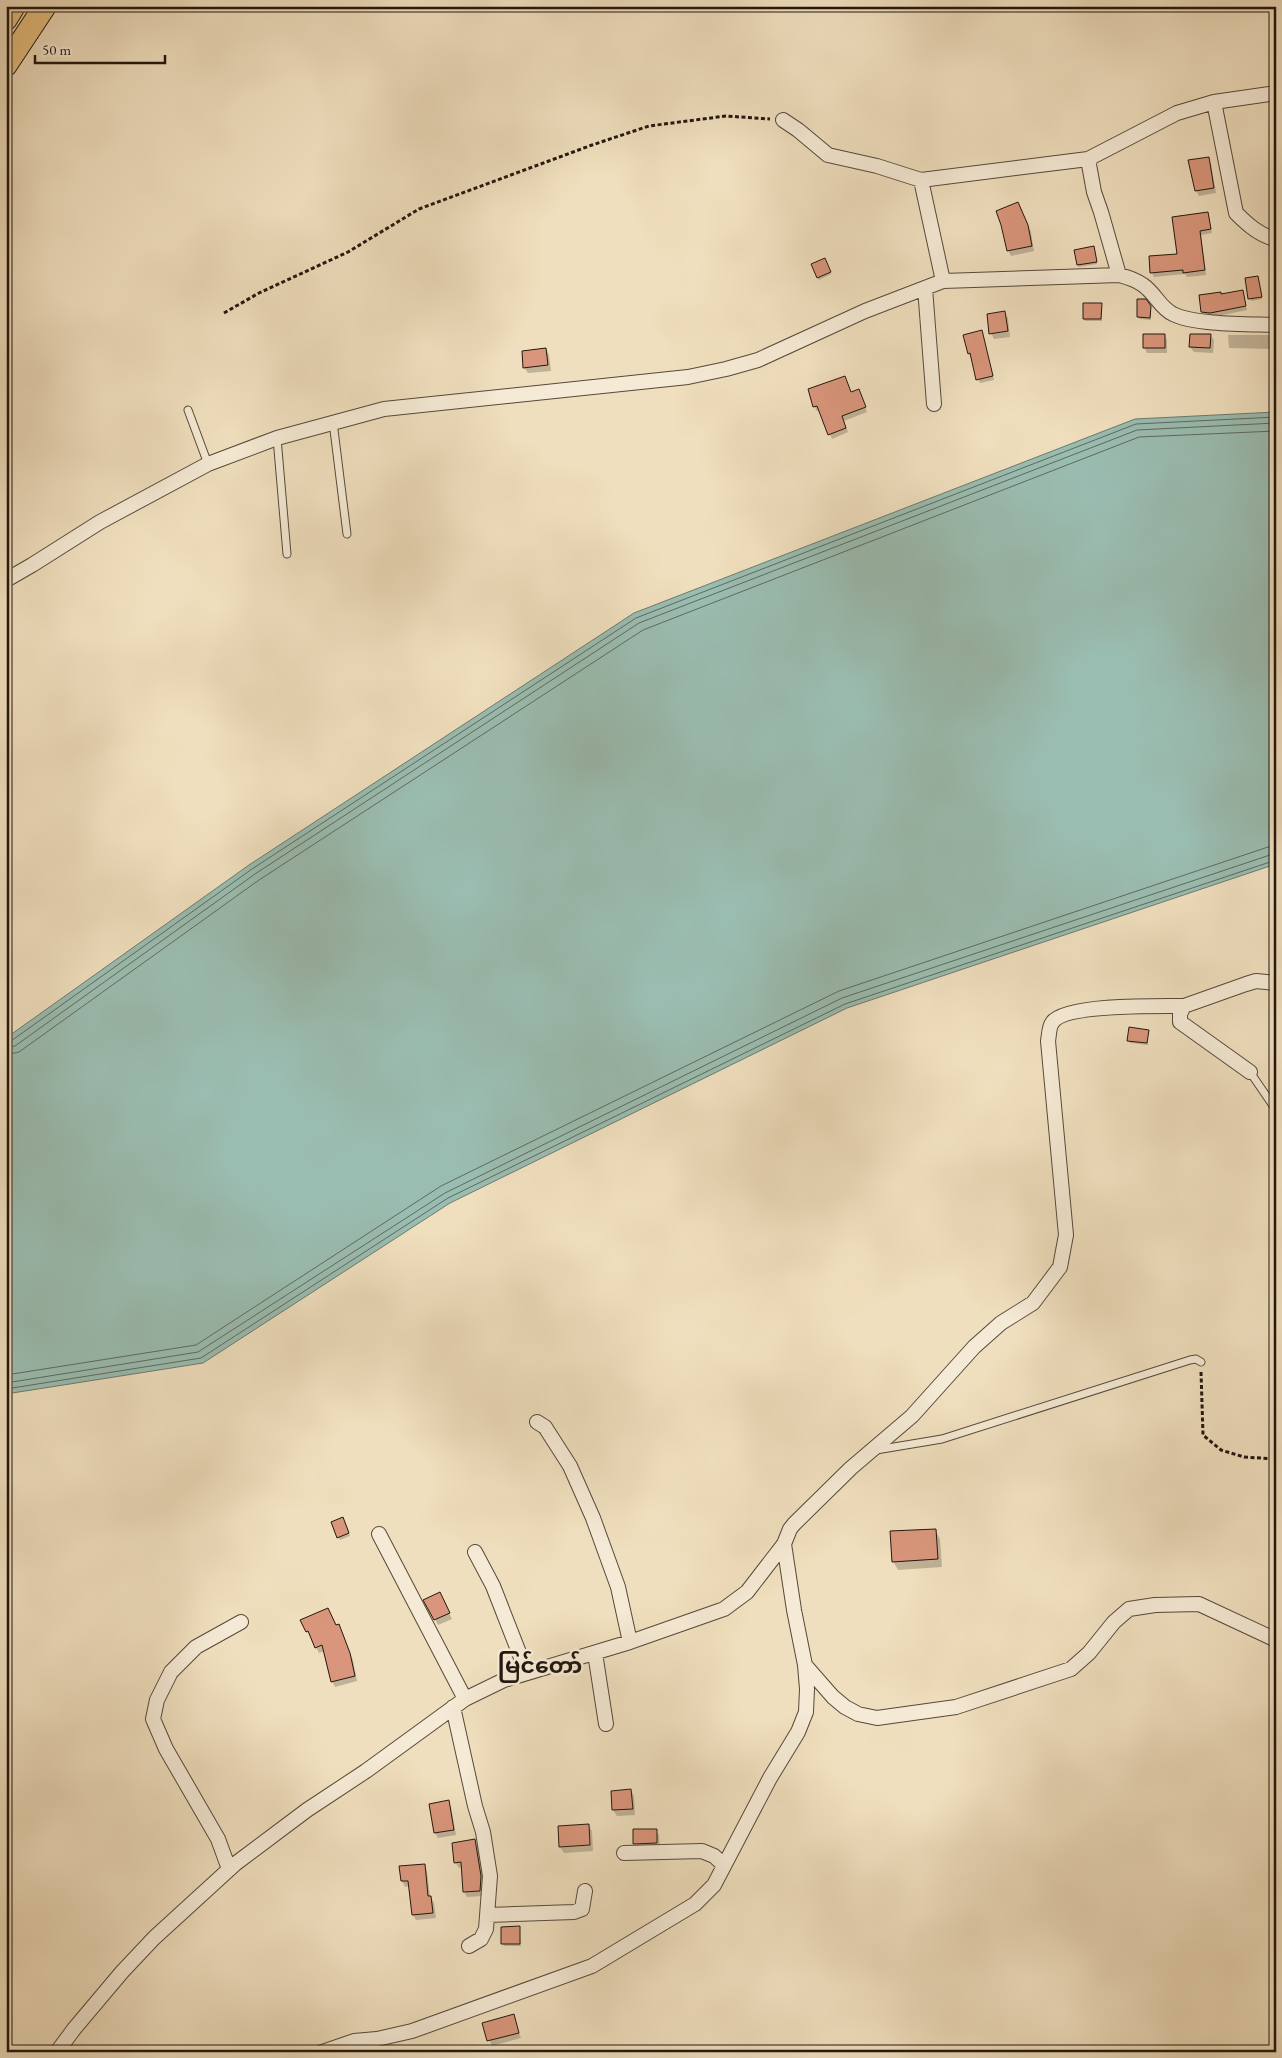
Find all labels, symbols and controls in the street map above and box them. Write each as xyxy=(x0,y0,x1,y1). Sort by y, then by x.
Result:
scale bar xyxy=(35,32,165,64)
text: 50 m xyxy=(42,40,71,59)
district label: မြင်တော် xyxy=(498,1650,582,1683)

